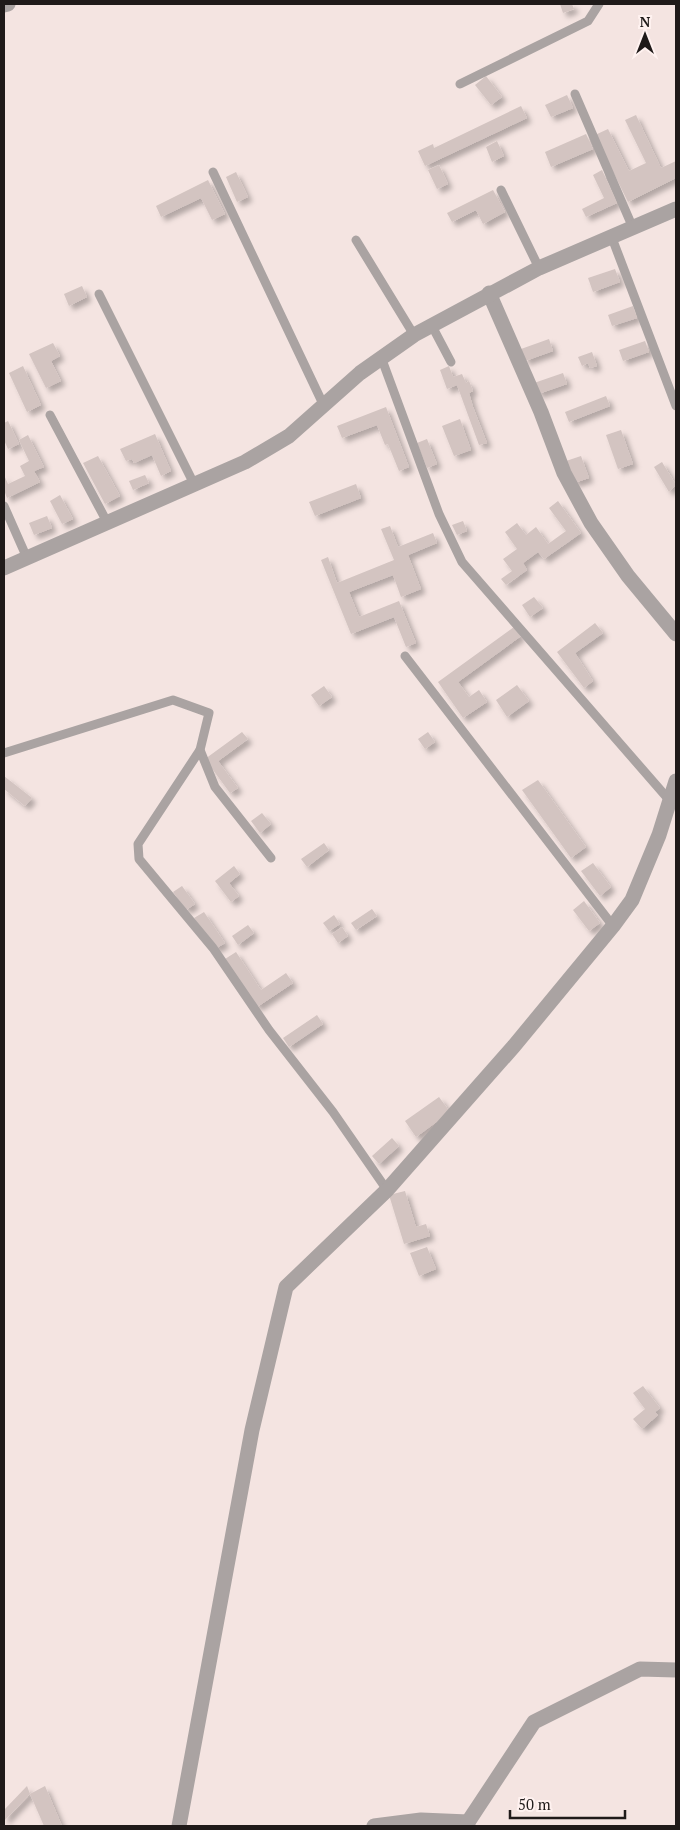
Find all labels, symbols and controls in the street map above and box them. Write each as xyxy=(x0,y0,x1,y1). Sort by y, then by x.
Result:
north arrow xyxy=(620,10,670,60)
text: N xyxy=(640,12,651,31)
scale bar xyxy=(510,1788,625,1820)
text: 50 m xyxy=(518,1794,551,1814)

